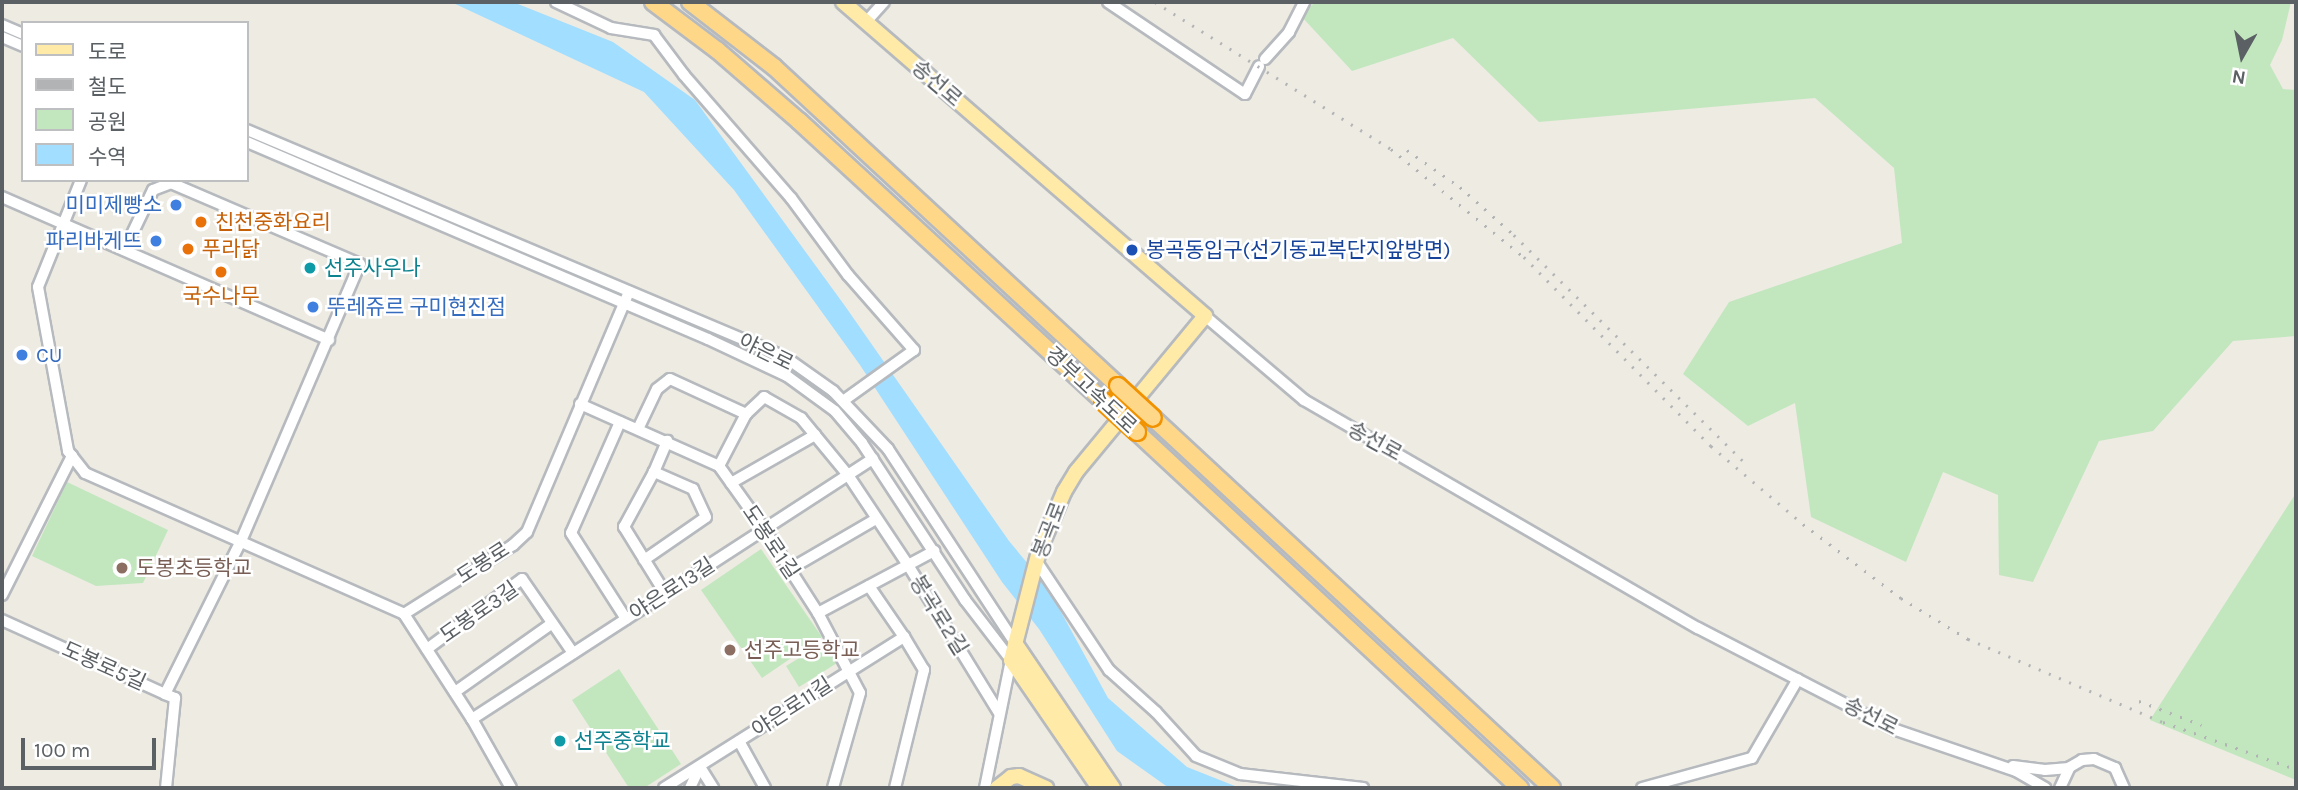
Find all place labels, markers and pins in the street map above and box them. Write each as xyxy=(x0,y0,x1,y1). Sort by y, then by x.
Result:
place label: 미미제빵소 xyxy=(65,192,162,218)
marker: 미미제빵소 xyxy=(168,197,184,213)
place label: 친천중화요리 xyxy=(215,209,331,235)
marker: 친천중화요리 xyxy=(193,214,209,230)
place label: 파리바게뜨 xyxy=(45,228,142,254)
marker: 파리바게뜨 xyxy=(148,233,164,249)
place label: 푸라닭 xyxy=(202,236,260,262)
place label: 봉곡동입구(선기동교복단지앞방면) xyxy=(1146,237,1451,263)
marker: 푸라닭 xyxy=(180,241,196,257)
marker: 봉곡동입구(선기동교복단지앞방면) xyxy=(1124,242,1140,258)
place label: 선주사우나 xyxy=(324,255,421,281)
marker: 선주사우나 xyxy=(302,260,318,276)
marker: 국수나무 xyxy=(213,264,229,280)
place label: 국수나무 xyxy=(182,283,260,309)
place label: 뚜레쥬르 구미현진점 xyxy=(327,294,506,320)
marker: 뚜레쥬르 구미현진점 xyxy=(305,299,321,315)
place label: CU xyxy=(36,342,63,368)
marker: CU xyxy=(14,347,30,363)
place label: 도봉초등학교 xyxy=(136,555,252,581)
marker: 도봉초등학교 xyxy=(114,560,130,576)
place label: 선주고등학교 xyxy=(744,637,860,663)
marker: 선주고등학교 xyxy=(722,642,738,658)
place label: 선주중학교 xyxy=(574,728,671,754)
marker: 선주중학교 xyxy=(552,733,568,749)

